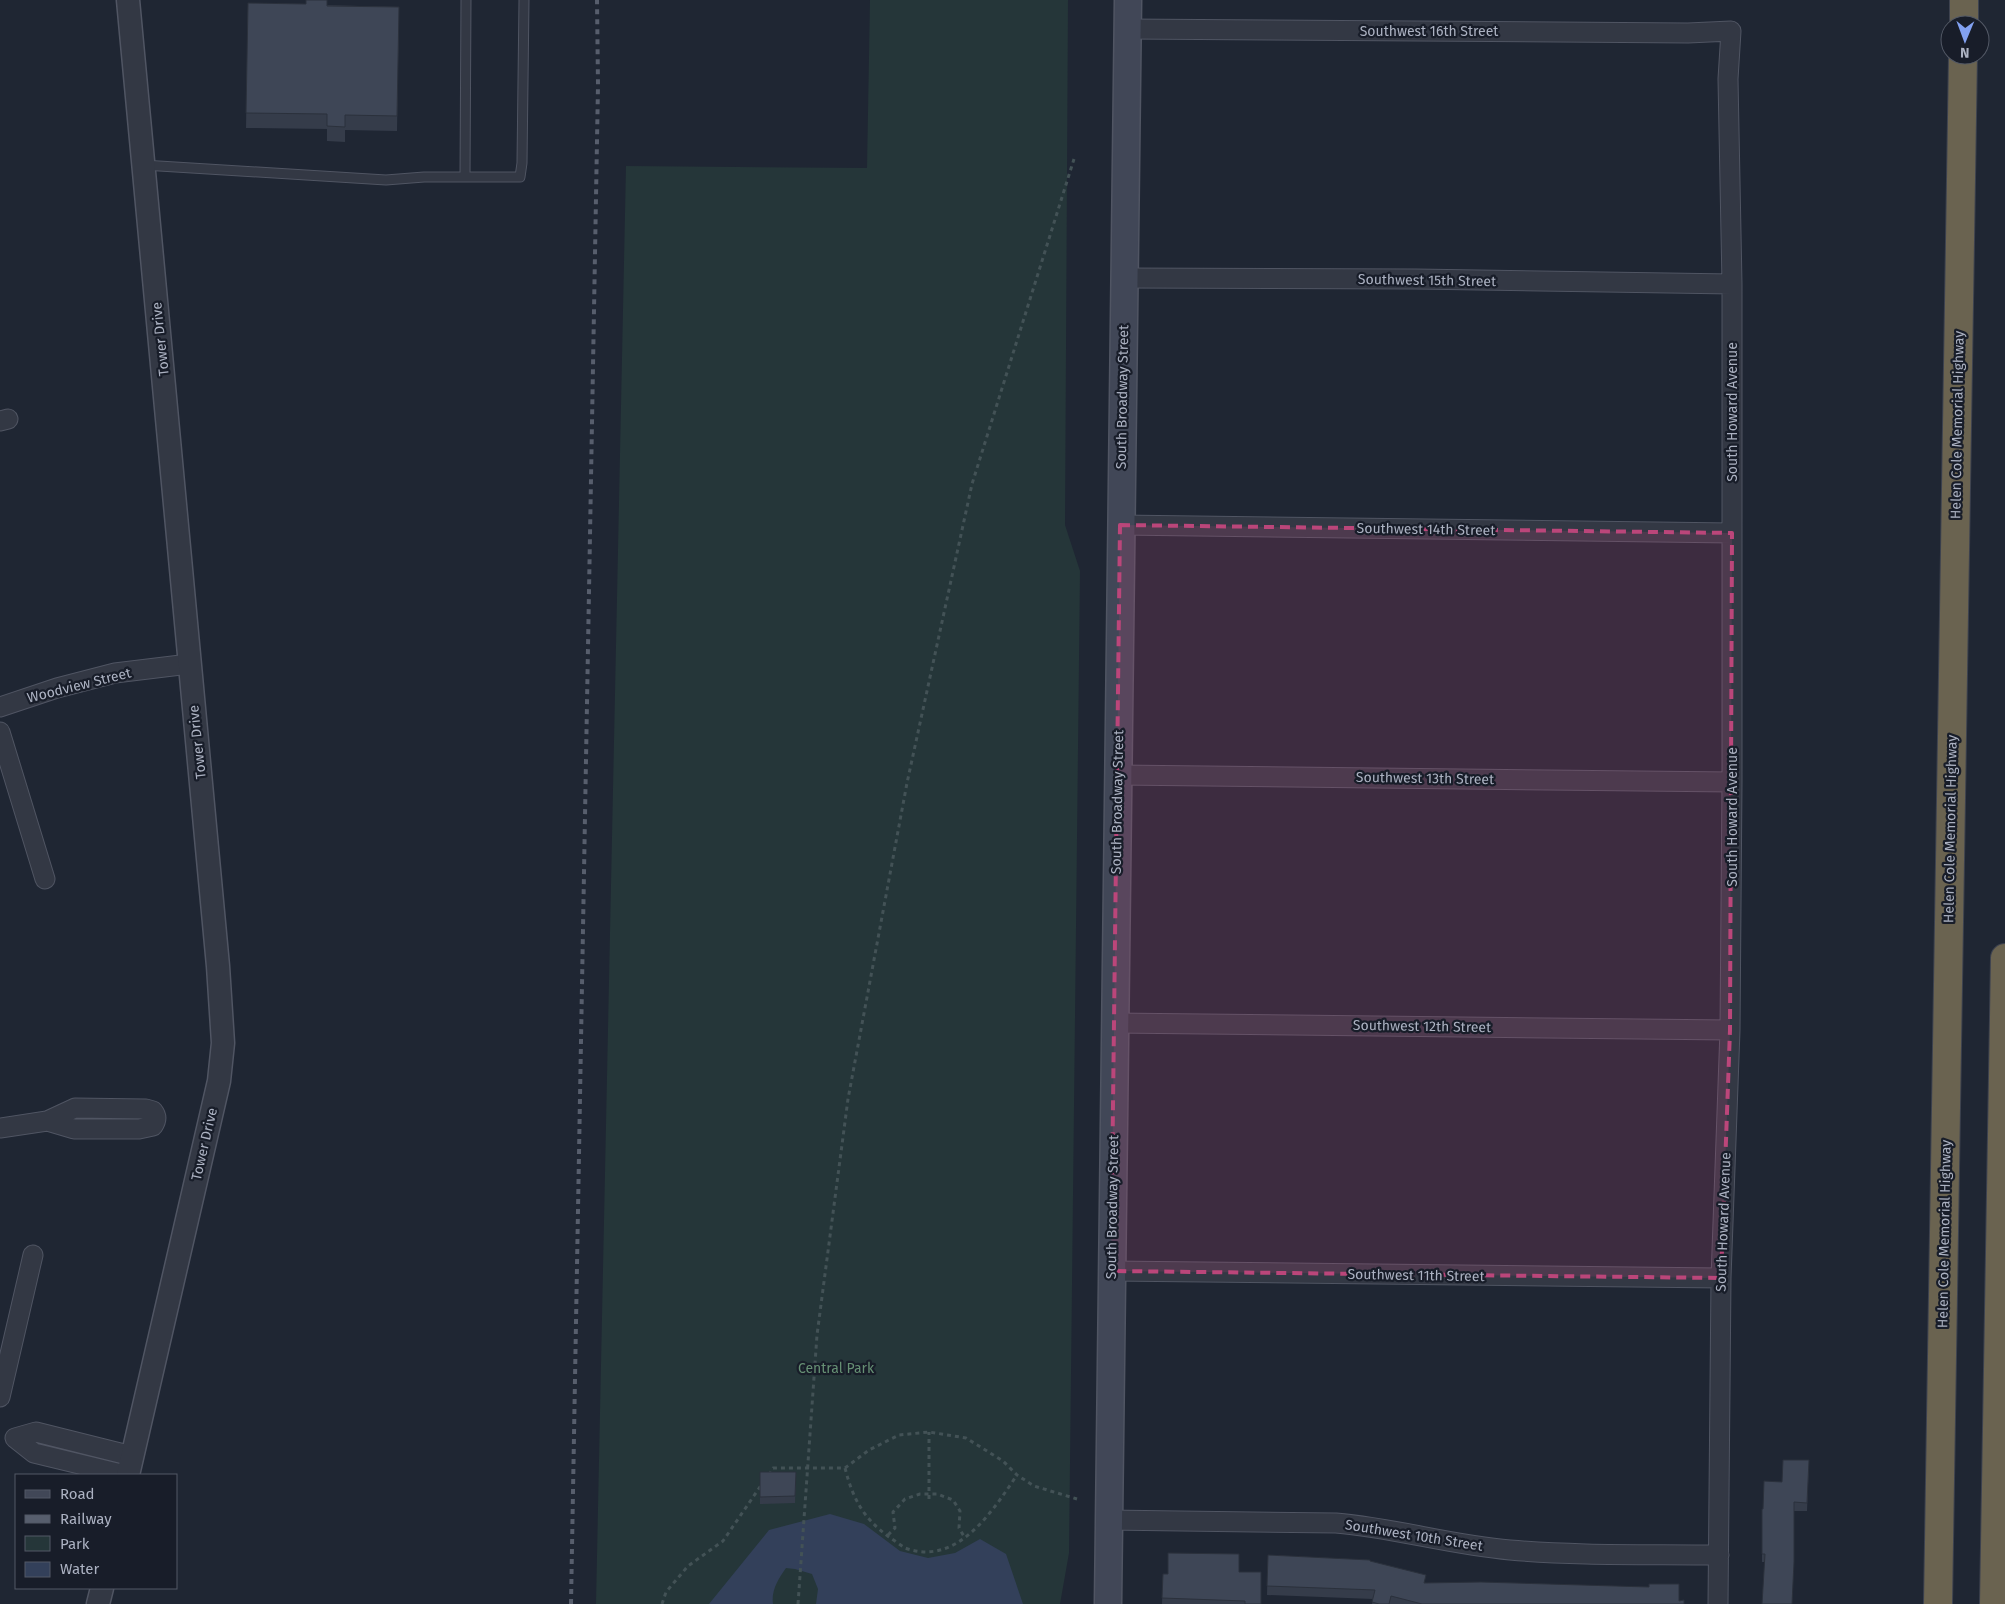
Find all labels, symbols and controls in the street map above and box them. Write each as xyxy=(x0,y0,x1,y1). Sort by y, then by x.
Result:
north arrow xyxy=(1940,15,1990,65)
street label: Southwest 16th Street xyxy=(1360,23,1499,40)
text: N xyxy=(1960,44,1970,61)
street label: Southwest 15th Street xyxy=(1358,271,1497,290)
street label: Tower Drive xyxy=(148,301,173,377)
street label: South Broadway Street xyxy=(1113,324,1132,469)
street label: Helen Cole Memorial Highway xyxy=(1947,331,1968,519)
street label: South Howard Avenue xyxy=(1724,342,1741,482)
street label: Southwest 14th Street xyxy=(1357,520,1496,539)
street label: Woodview Street xyxy=(25,664,134,707)
street label: Tower Drive xyxy=(185,704,210,780)
street label: South Broadway Street xyxy=(1108,729,1127,874)
street label: Helen Cole Memorial Highway xyxy=(1940,735,1961,923)
street label: South Howard Avenue xyxy=(1724,747,1741,887)
street label: Southwest 13th Street xyxy=(1356,769,1495,788)
street label: Southwest 12th Street xyxy=(1353,1017,1492,1036)
street label: Tower Drive xyxy=(188,1106,221,1182)
street label: South Broadway Street xyxy=(1103,1134,1122,1279)
street label: Helen Cole Memorial Highway xyxy=(1934,1140,1955,1328)
street label: South Howard Avenue xyxy=(1713,1152,1734,1292)
street label: Southwest 11th Street xyxy=(1347,1266,1486,1285)
park label: Central Park xyxy=(798,1360,875,1377)
legend xyxy=(15,1474,178,1589)
text: Road xyxy=(60,1485,95,1503)
text: Railway xyxy=(60,1510,112,1528)
street label: Southwest 10th Street xyxy=(1344,1516,1485,1555)
text: Park xyxy=(60,1535,90,1553)
text: Water xyxy=(60,1560,99,1578)

